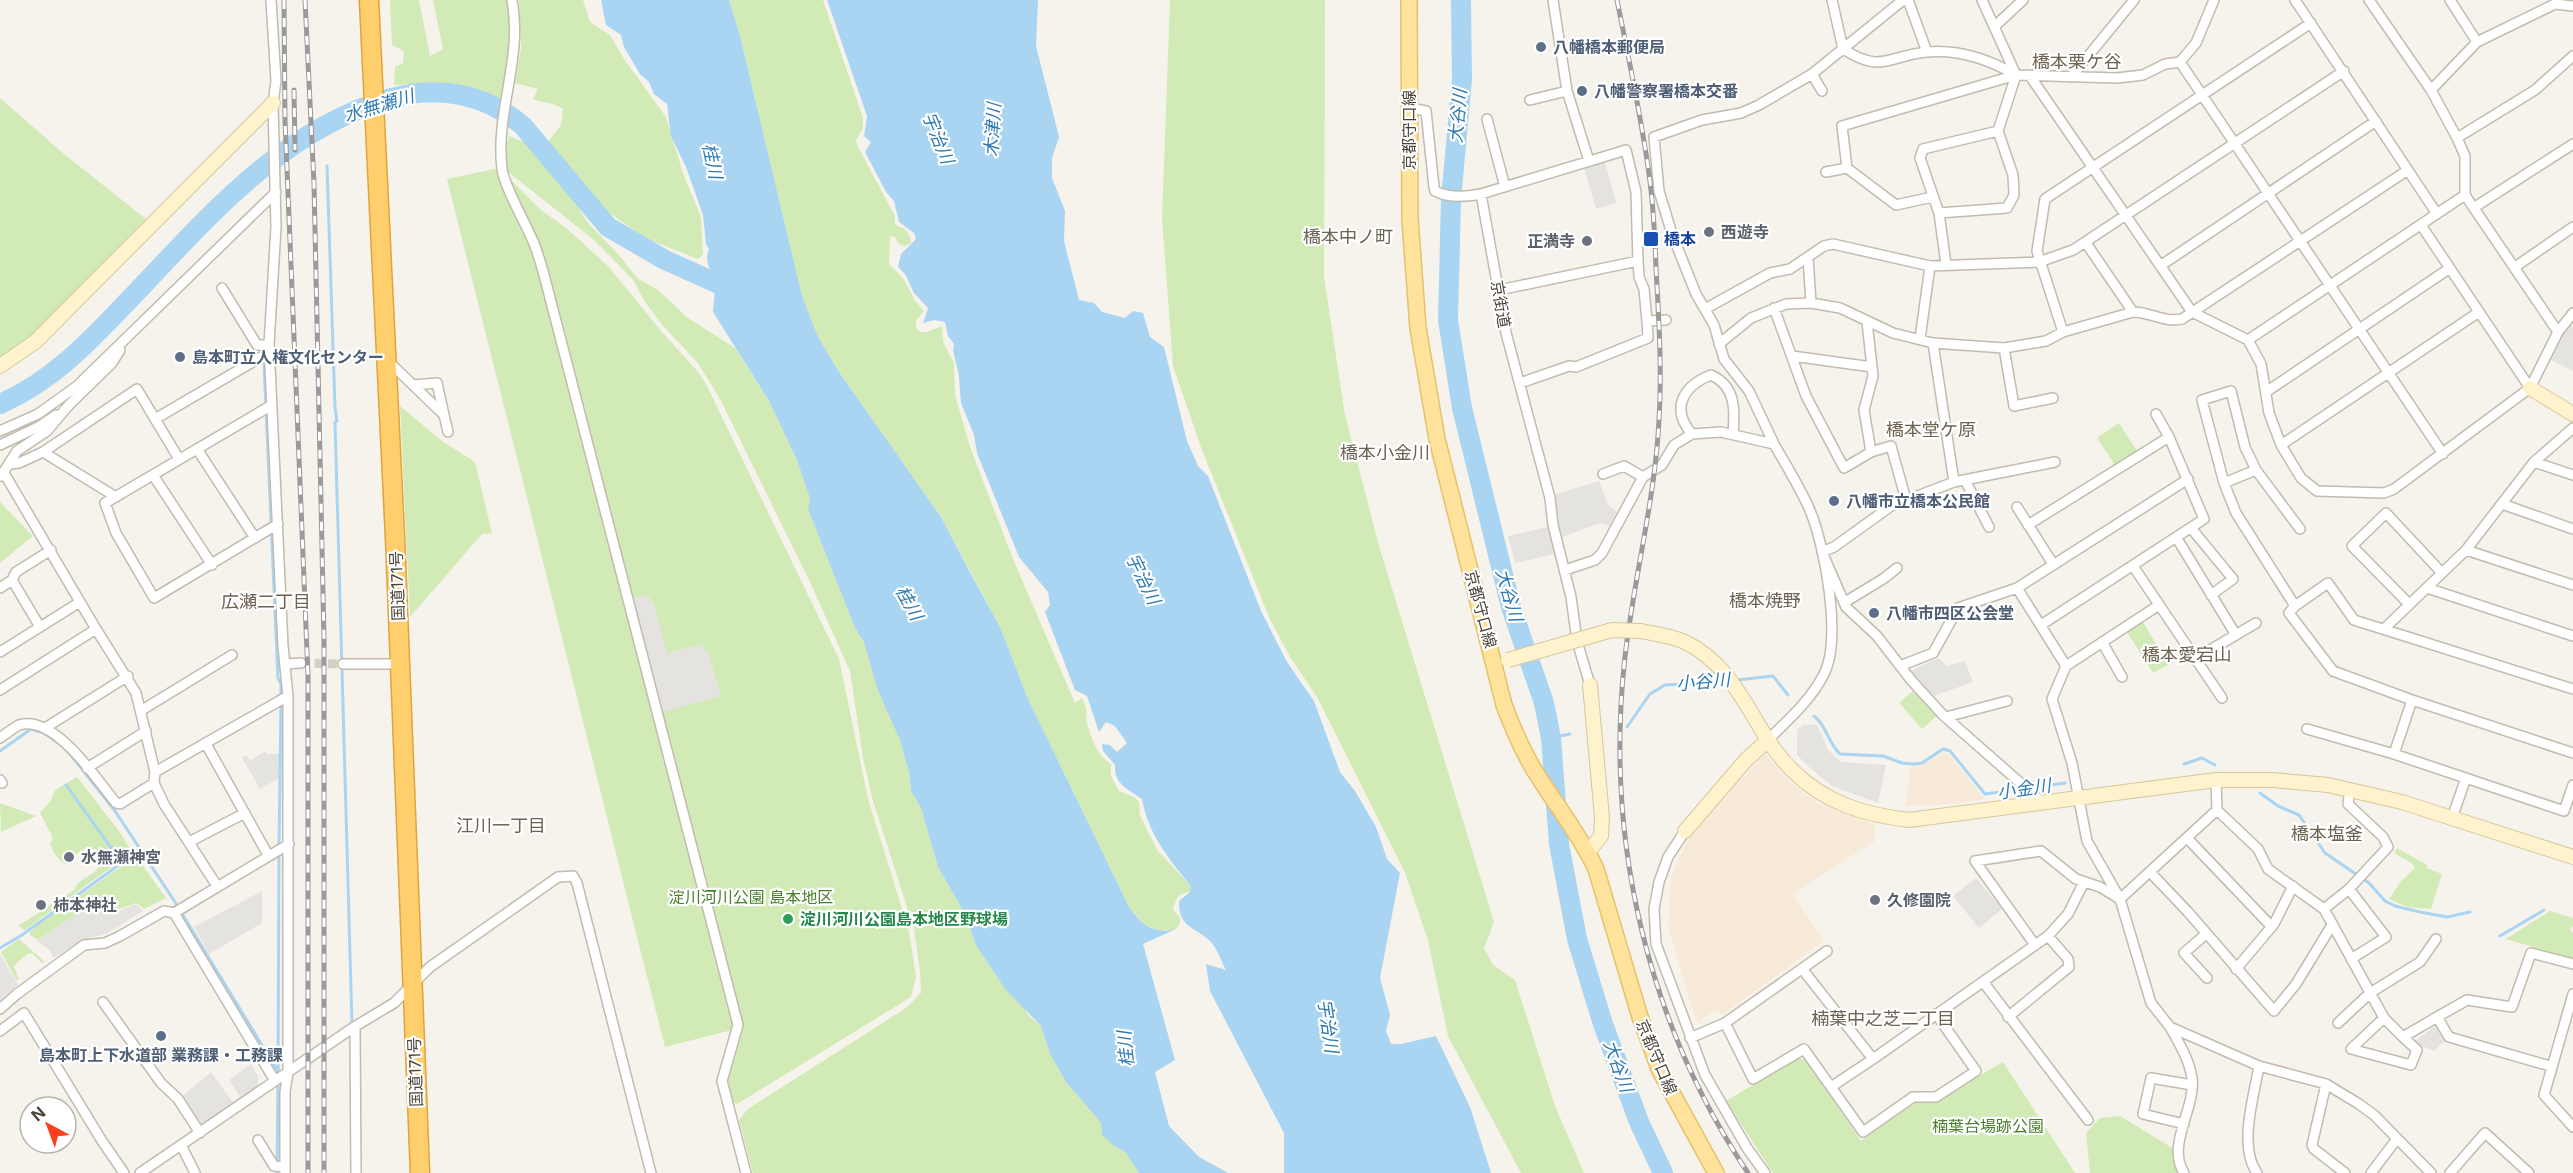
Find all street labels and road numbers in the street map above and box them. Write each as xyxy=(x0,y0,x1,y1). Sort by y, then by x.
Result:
street label: 京都守口線 xyxy=(1399,90,1419,170)
street label: 京街道 xyxy=(1487,279,1515,329)
street label: 国道171号 xyxy=(386,551,408,621)
street label: 京都守口線 xyxy=(1461,568,1501,650)
street label: 京都守口線 xyxy=(1632,1016,1682,1098)
street label: 国道171号 xyxy=(404,1037,426,1107)

